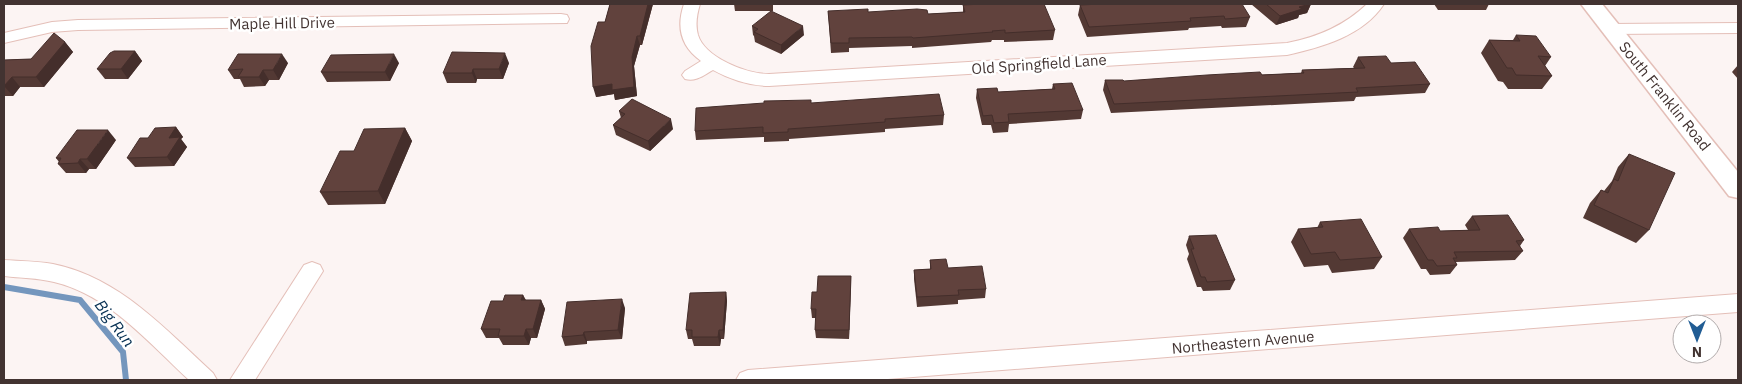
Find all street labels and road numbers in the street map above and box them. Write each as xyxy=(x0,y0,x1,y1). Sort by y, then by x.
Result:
street label: Maple Hill Drive xyxy=(229,13,335,33)
street label: South Franklin Road xyxy=(1615,37,1715,155)
street label: Old Springfield Lane xyxy=(971,50,1107,78)
street label: Northeastern Avenue xyxy=(1171,326,1315,358)

